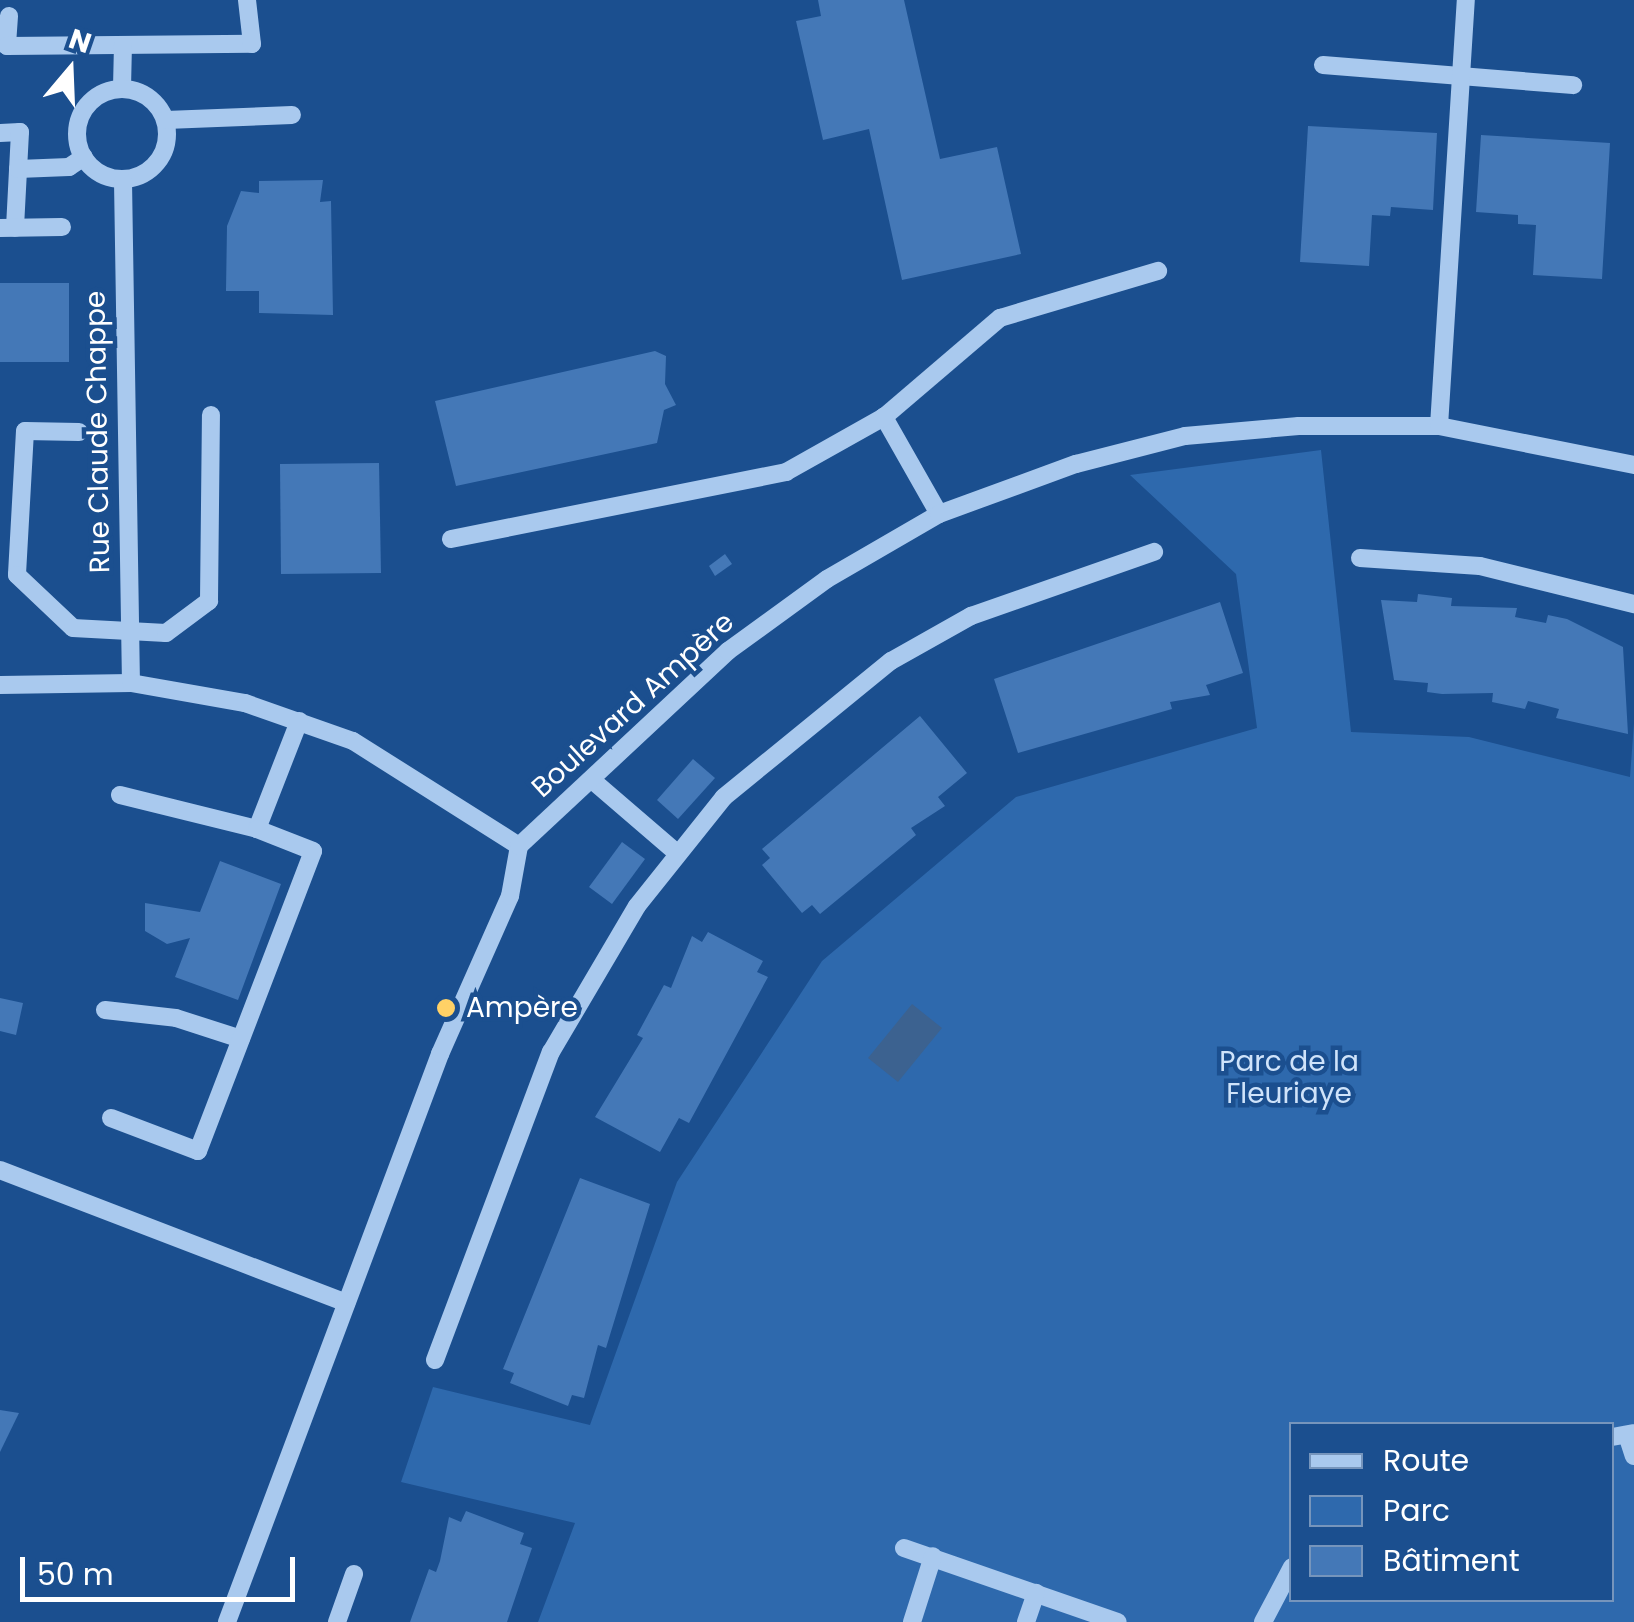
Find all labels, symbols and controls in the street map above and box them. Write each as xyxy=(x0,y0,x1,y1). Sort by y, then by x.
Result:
text: N xyxy=(64,19,96,63)
north arrow xyxy=(20,20,120,120)
street label: Rue Claude Chappe xyxy=(79,290,117,574)
street label: Boulevard Ampère xyxy=(525,605,741,805)
place label: Ampère xyxy=(466,991,578,1025)
marker: Ampère xyxy=(435,997,457,1019)
park label: Parc de la Fleuriaye xyxy=(1219,1045,1359,1111)
legend xyxy=(1289,1422,1614,1602)
text: Route xyxy=(1383,1439,1469,1482)
text: Parc xyxy=(1383,1489,1450,1532)
scale bar xyxy=(25,1537,300,1599)
text: Bâtiment xyxy=(1383,1539,1520,1582)
text: 50 m xyxy=(37,1553,114,1596)

